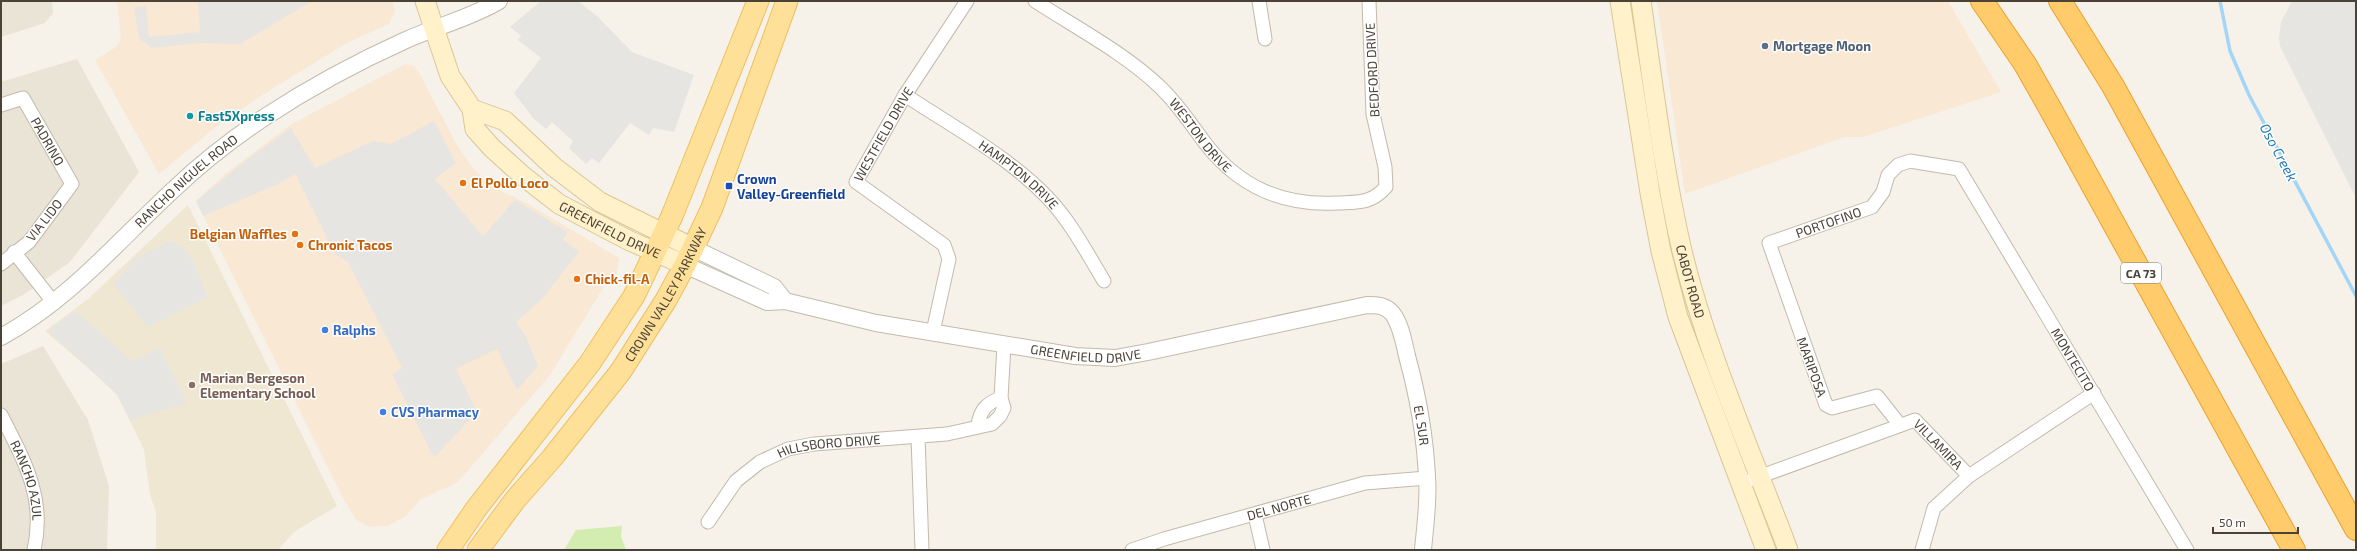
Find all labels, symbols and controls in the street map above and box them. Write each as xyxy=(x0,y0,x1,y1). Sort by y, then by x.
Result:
street label: BEDFORD DRIVE xyxy=(1362,22,1382,118)
place label: Mortgage Moon xyxy=(1773,38,1871,54)
marker: Mortgage Moon xyxy=(1760,41,1770,51)
street label: WESTFIELD DRIVE xyxy=(850,84,916,184)
street label: WESTON DRIVE xyxy=(1166,95,1235,175)
place label: Fast5Xpress xyxy=(198,108,275,124)
marker: Fast5Xpress xyxy=(185,111,195,121)
street label: PADRINO xyxy=(28,114,68,168)
water label: Oso Creek xyxy=(2257,120,2301,184)
street label: RANCHO NIGUEL ROAD xyxy=(131,131,241,231)
street label: HAMPTON DRIVE xyxy=(976,137,1062,212)
place label: Crown Valley-Greenfield xyxy=(737,171,845,202)
place label: El Pollo Loco xyxy=(471,175,549,191)
marker: El Pollo Loco xyxy=(458,178,468,188)
marker: Crown Valley-Greenfield xyxy=(724,181,734,191)
street label: VIA LIDO xyxy=(22,196,66,244)
street label: GREENFIELD DRIVE xyxy=(557,198,663,261)
street label: PORTOFINO xyxy=(1793,203,1863,241)
street label: CROWN VALLEY PARKWAY xyxy=(621,224,710,365)
place label: Belgian Waffles xyxy=(190,226,287,242)
marker: Belgian Waffles xyxy=(290,229,300,239)
place label: Chronic Tacos xyxy=(308,237,392,253)
marker: Chronic Tacos xyxy=(295,240,305,250)
street label: CABOT ROAD xyxy=(1673,243,1708,320)
road number: CA 73 xyxy=(2121,263,2161,283)
place label: Chick-fil-A xyxy=(585,271,650,287)
marker: Chick-fil-A xyxy=(572,274,582,284)
place label: Ralphs xyxy=(333,322,376,338)
marker: Ralphs xyxy=(320,325,330,335)
street label: MONTECITO xyxy=(2048,325,2098,394)
street label: MARIPOSA xyxy=(1794,335,1830,399)
street label: GREENFIELD DRIVE xyxy=(1029,341,1142,366)
place label: Marian Bergeson Elementary School xyxy=(200,370,316,401)
marker: Marian Bergeson Elementary School xyxy=(187,380,197,390)
place label: CVS Pharmacy xyxy=(391,404,480,420)
street label: EL SUR xyxy=(1411,404,1432,446)
marker: CVS Pharmacy xyxy=(378,407,388,417)
street label: VILLAMIRA xyxy=(1910,416,1966,473)
street label: HILLSBORO DRIVE xyxy=(774,431,881,461)
street label: RANCHO AZUL xyxy=(7,438,45,521)
street label: DEL NORTE xyxy=(1245,490,1313,524)
scale bar xyxy=(2213,509,2298,535)
text: 50 m xyxy=(2219,515,2246,529)

